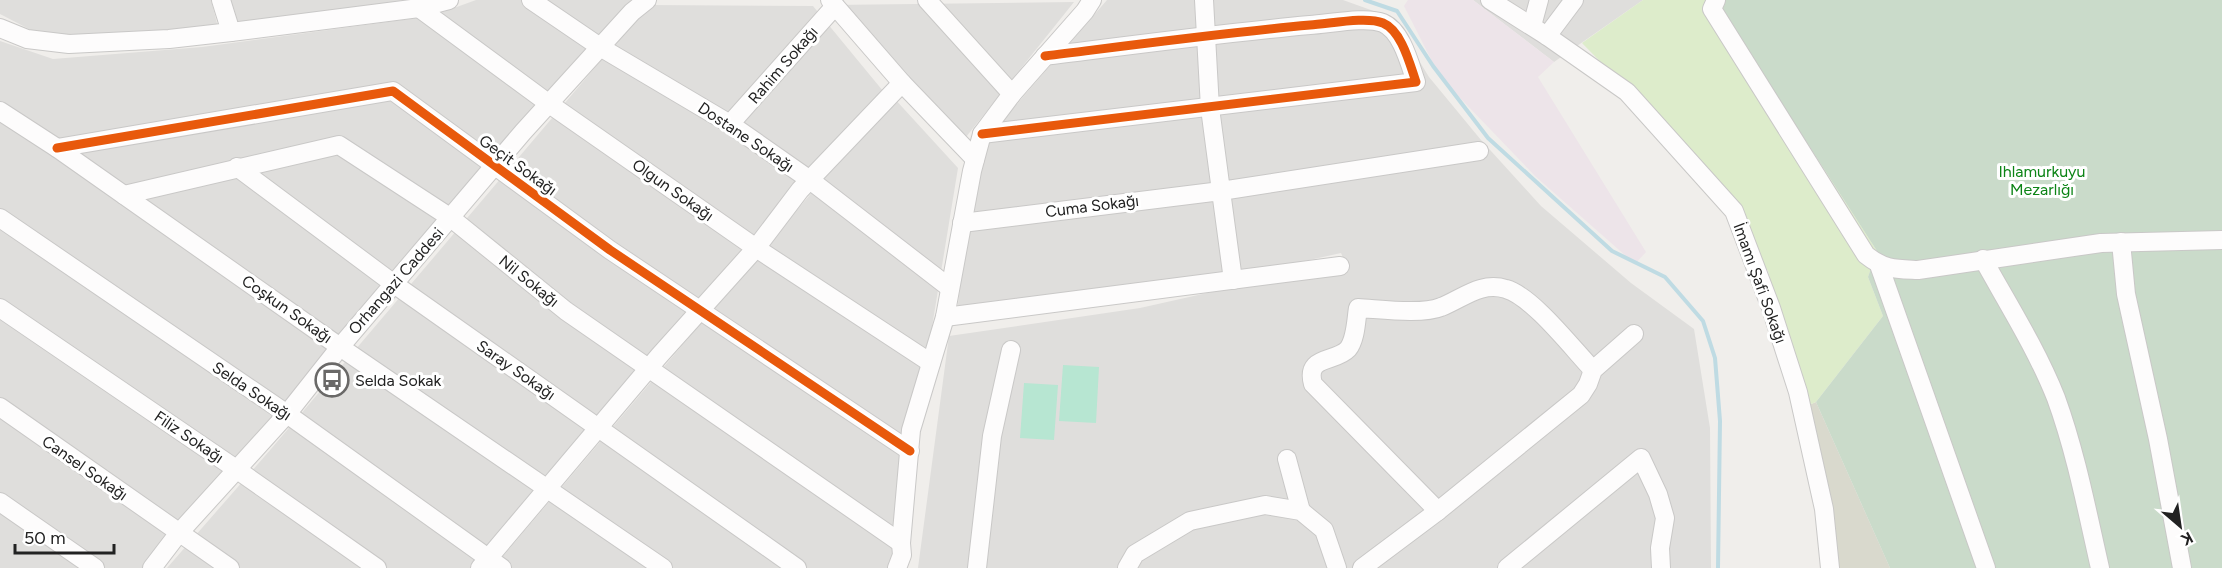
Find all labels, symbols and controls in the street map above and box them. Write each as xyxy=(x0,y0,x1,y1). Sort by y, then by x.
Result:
street label: Rahim Sokağı xyxy=(744,22,822,108)
street label: Dostane Sokağı xyxy=(694,98,798,176)
street label: Geçit Sokağı xyxy=(476,131,560,199)
street label: Olgun Sokağı xyxy=(629,155,717,225)
park label: Ihlamurkuyu Mezarlığı xyxy=(1999,162,2085,199)
street label: Cuma Sokağı xyxy=(1044,191,1140,221)
street label: İmamı Şafi Sokağı xyxy=(1729,220,1791,346)
street label: Orhangazi Caddesi xyxy=(344,224,448,338)
street label: Nil Sokağı xyxy=(495,251,563,311)
street label: Coşkun Sokağı xyxy=(238,271,336,347)
street label: Saray Sokağı xyxy=(473,336,559,404)
street label: Selda Sokağı xyxy=(209,358,295,424)
bus stop icon: Selda Sokak xyxy=(314,362,350,398)
place label: Selda Sokak xyxy=(355,371,441,390)
street label: Filiz Sokağı xyxy=(151,407,227,467)
street label: Cansel Sokağı xyxy=(38,431,132,505)
north arrow xyxy=(2150,496,2210,556)
scale bar xyxy=(15,517,114,555)
text: 50 m xyxy=(24,527,66,549)
text: K xyxy=(2177,528,2196,550)

